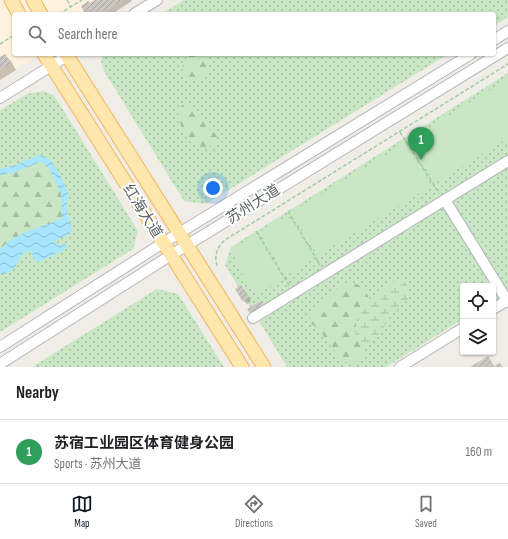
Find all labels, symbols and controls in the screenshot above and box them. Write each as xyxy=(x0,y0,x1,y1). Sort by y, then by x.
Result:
search box xyxy=(12,12,496,56)
icon: search xyxy=(26,23,48,45)
text: Search here xyxy=(58,25,118,44)
pin: 1 xyxy=(408,127,434,160)
your location xyxy=(203,178,223,198)
street label: 苏州大道 xyxy=(223,180,284,228)
street label: 红海大道 xyxy=(119,181,167,242)
map controls xyxy=(460,283,496,355)
button: locate xyxy=(460,283,496,319)
button: layers xyxy=(460,319,496,355)
text: Nearby xyxy=(16,383,59,403)
text: 苏宿工业园区体育健身公园 xyxy=(54,434,234,453)
text: 1 xyxy=(26,444,32,460)
text: 160 m xyxy=(466,444,492,460)
text: Sports · 苏州大道 xyxy=(54,456,142,472)
tab: Map xyxy=(71,493,93,530)
tab: Directions xyxy=(235,493,273,530)
tab: Saved xyxy=(415,493,437,530)

